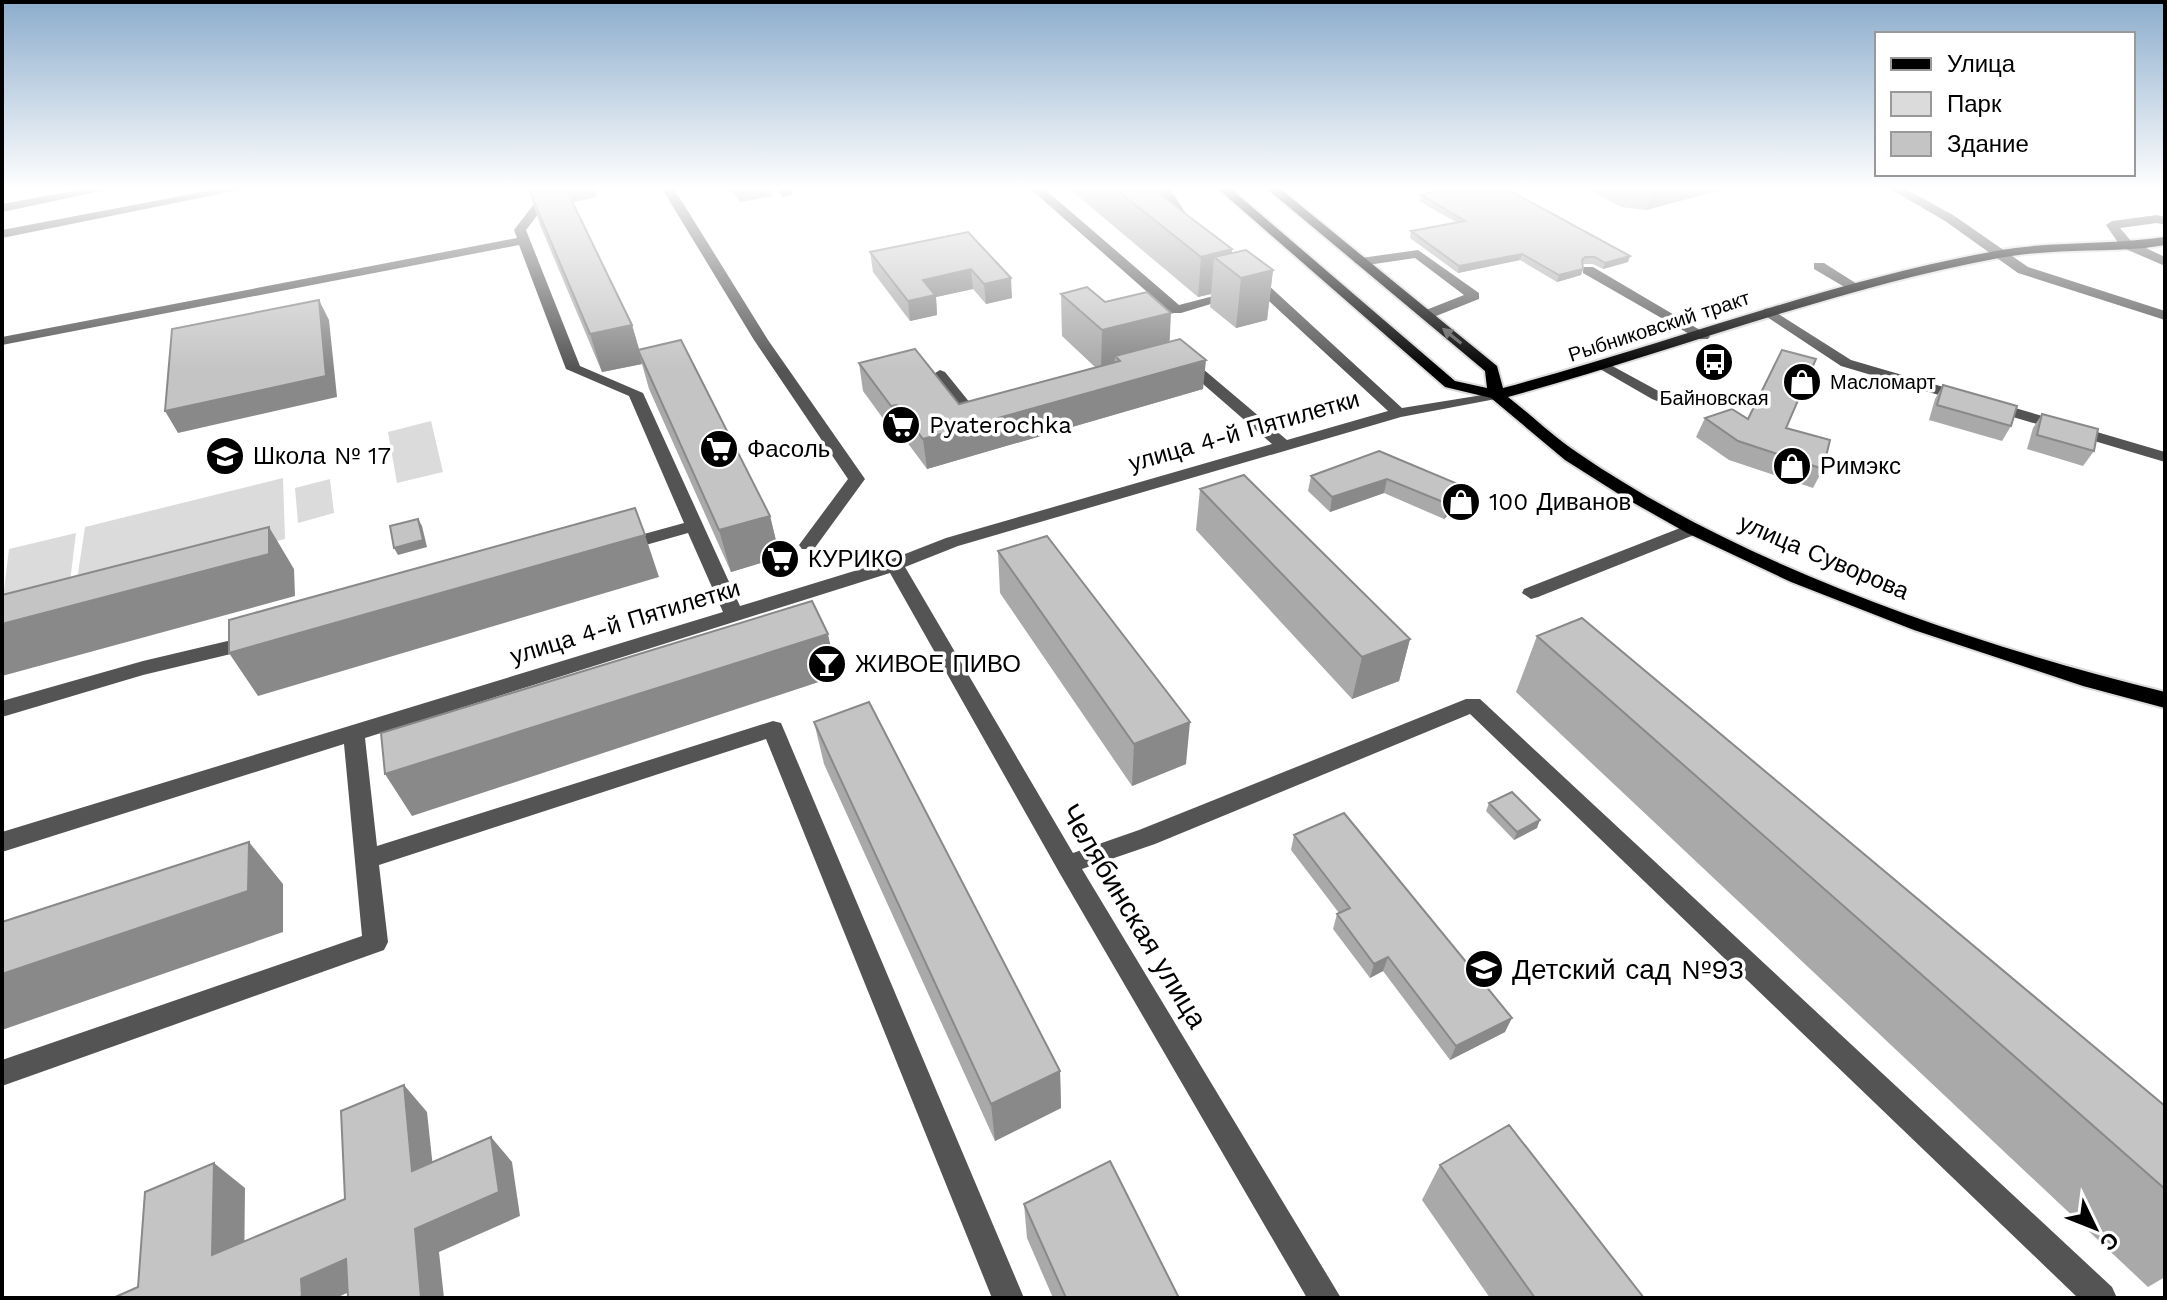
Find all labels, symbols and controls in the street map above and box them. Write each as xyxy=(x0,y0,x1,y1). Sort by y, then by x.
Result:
legend xyxy=(1875,32,2135,176)
text: Улица xyxy=(1947,50,2016,78)
text: Парк xyxy=(1947,90,2002,118)
text: Здание xyxy=(1947,130,2029,158)
street label: Рыбниковский тракт xyxy=(1565,285,1753,367)
one-way arrow xyxy=(1442,328,1462,345)
bus stop icon: Байновская xyxy=(1693,341,1735,383)
shop icon: Масломарт xyxy=(1781,361,1823,403)
place label: Масломарт xyxy=(1830,370,1936,394)
street label: улица 4-й Пятилетки xyxy=(1125,385,1363,477)
place label: Байновская xyxy=(1659,386,1769,410)
supermarket icon: Pyaterochka xyxy=(880,404,922,446)
place label: Pyaterochka xyxy=(929,411,1072,439)
supermarket icon: Фасоль xyxy=(698,428,740,470)
school or university icon: Школа № 17 xyxy=(204,435,246,477)
place label: Фасоль xyxy=(747,435,830,463)
place label: Школа № 17 xyxy=(253,442,391,470)
shop icon: Римэкс xyxy=(1771,445,1813,487)
place label: Римэкс xyxy=(1820,452,1901,480)
shop icon: 100 Диванов xyxy=(1440,481,1482,523)
place label: 100 Диванов xyxy=(1489,488,1631,516)
street label: улица Суворова xyxy=(1735,509,1914,606)
supermarket icon: КУРИКО xyxy=(759,538,801,580)
place label: КУРИКО xyxy=(808,545,903,573)
street label: улица 4-й Пятилетки xyxy=(507,574,743,670)
bar icon: ЖИВОЕ ПИВО xyxy=(806,643,848,685)
place label: ЖИВОЕ ПИВО xyxy=(855,650,1021,678)
street label: Челябинская улица xyxy=(1054,798,1214,1035)
school or university icon: Детский сад №93 xyxy=(1463,948,1505,990)
place label: Детский сад №93 xyxy=(1512,953,1744,986)
north arrow xyxy=(2055,1188,2135,1268)
text: С xyxy=(2095,1227,2124,1256)

